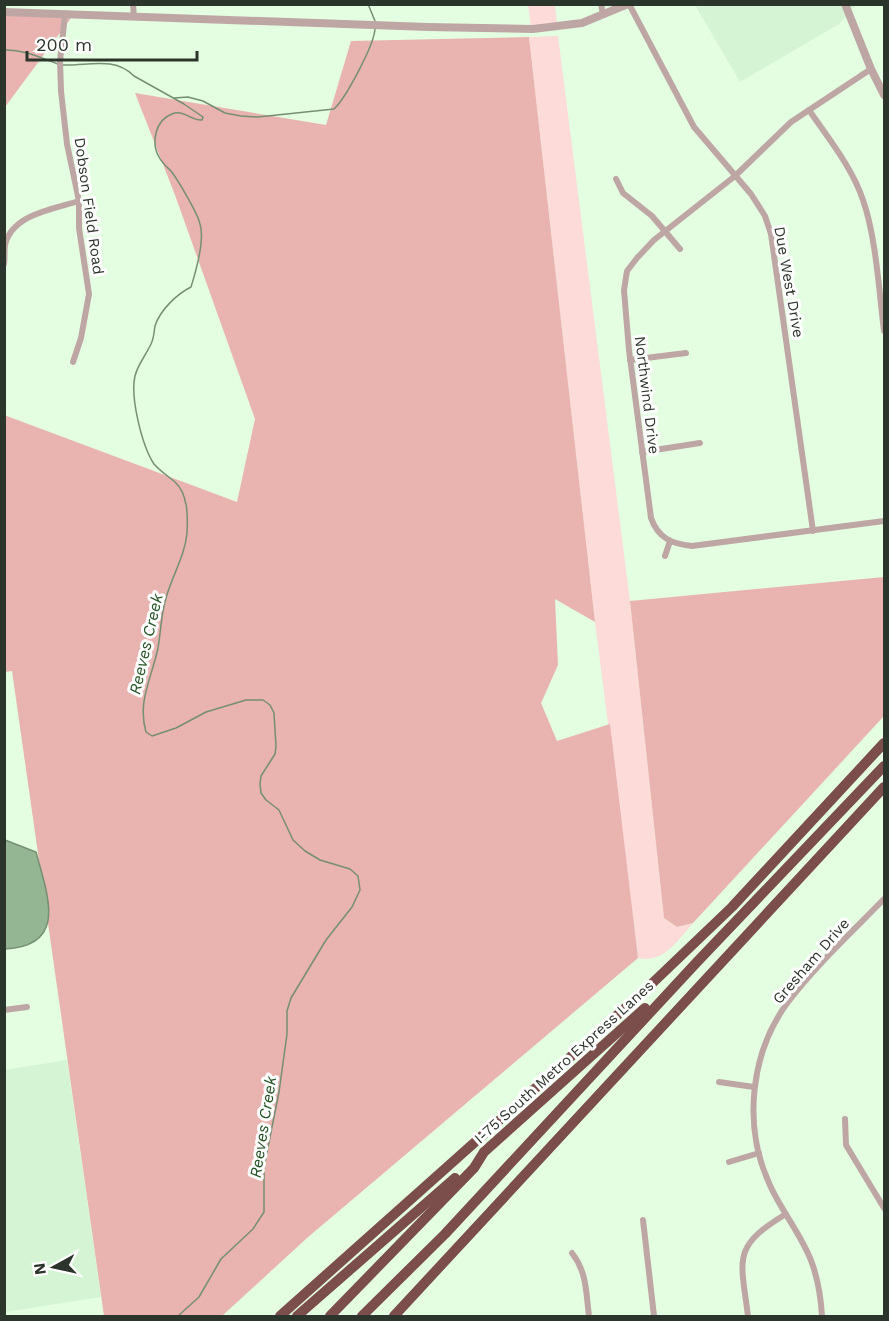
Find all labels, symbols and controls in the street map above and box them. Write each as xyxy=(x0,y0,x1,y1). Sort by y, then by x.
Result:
scale bar xyxy=(27,24,196,62)
text: 200 m xyxy=(36,34,92,55)
street label: Dobson Field Road xyxy=(70,136,108,276)
street label: Due West Drive xyxy=(770,225,808,339)
street label: Northwind Drive xyxy=(631,335,663,455)
water label: Reeves Creek xyxy=(125,591,167,696)
street label: Gresham Drive xyxy=(769,914,853,1008)
street label: I-75 South Metro Express Lanes xyxy=(471,977,657,1147)
water label: Reeves Creek xyxy=(246,1074,281,1179)
north arrow xyxy=(24,1237,84,1297)
text: N xyxy=(29,1262,50,1276)

